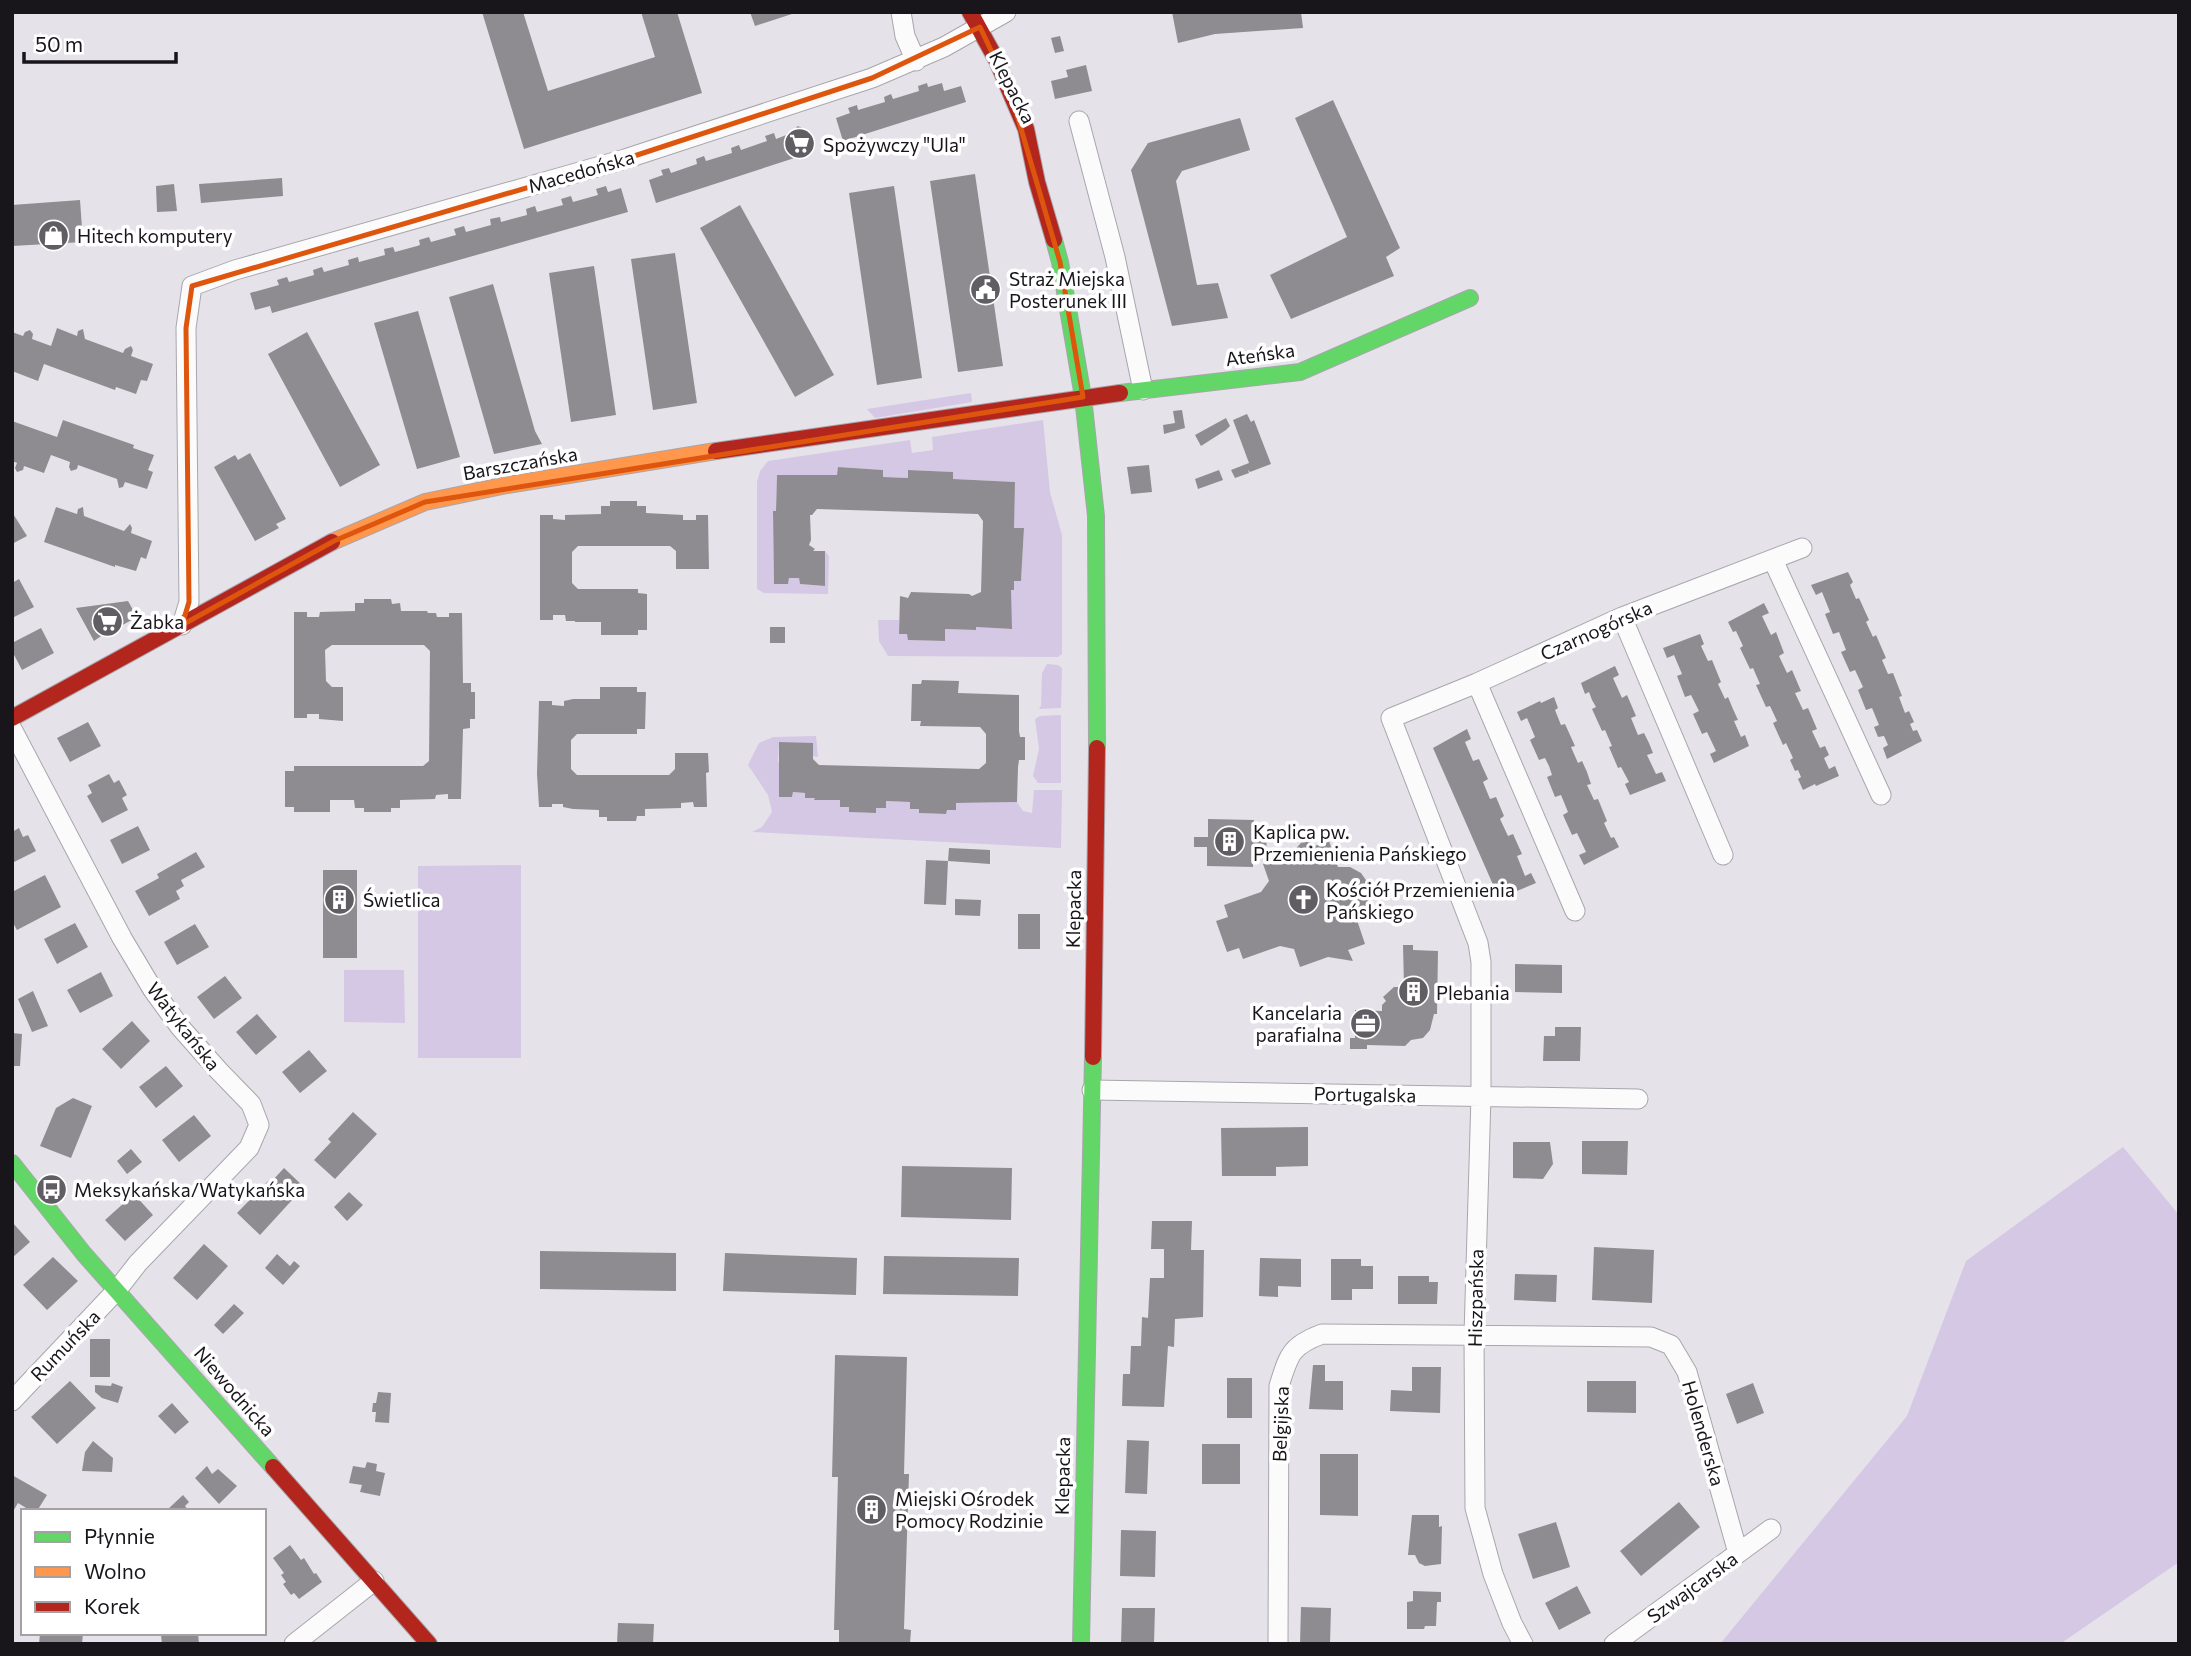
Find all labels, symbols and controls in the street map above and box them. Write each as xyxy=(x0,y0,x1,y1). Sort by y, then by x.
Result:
scale bar xyxy=(24,21,177,65)
text: 50 m xyxy=(35,31,83,56)
street label: Klepacka xyxy=(985,47,1041,127)
supermarket icon: Spożywczy "Ula" xyxy=(783,127,817,161)
place label: Spożywczy "Ula" xyxy=(823,133,966,156)
street label: Macedońska xyxy=(525,145,637,197)
shop icon: Hitech komputery xyxy=(37,218,71,252)
place label: Hitech komputery xyxy=(77,224,233,247)
place label: Straż Miejska Posterunek III xyxy=(1009,267,1127,312)
public building icon: Straż Miejska Posterunek III xyxy=(969,272,1003,306)
street label: Ateńska xyxy=(1224,338,1296,370)
street label: Barszczańska xyxy=(461,442,579,484)
street label: Czarnogórska xyxy=(1537,595,1655,665)
supermarket icon: Żabka xyxy=(90,604,124,638)
place label: Żabka xyxy=(130,610,184,633)
place label: Kaplica pw. Przemienienia Pańskiego xyxy=(1253,820,1467,865)
building icon: Kaplica pw. Przemienienia Pańskiego xyxy=(1213,825,1247,859)
street label: Klepacka xyxy=(1061,870,1085,948)
place label: Kościół Przemienienia Pańskiego xyxy=(1326,878,1515,923)
building icon: Świetlica xyxy=(323,882,357,916)
church icon: Kościół Przemienienia Pańskiego xyxy=(1286,883,1320,917)
place label: Świetlica xyxy=(363,887,441,911)
building icon: Plebania xyxy=(1396,975,1430,1009)
street label: Watykańska xyxy=(142,977,226,1075)
place label: Plebania xyxy=(1436,981,1510,1004)
place label: Kancelaria parafialna xyxy=(1252,1001,1342,1046)
office icon: Kancelaria parafialna xyxy=(1348,1006,1382,1040)
street label: Portugalska xyxy=(1313,1082,1417,1106)
bus stop icon: Meksykańska/Watykańska xyxy=(34,1172,68,1206)
place label: Meksykańska/Watykańska xyxy=(74,1178,305,1201)
street label: Hiszpańska xyxy=(1463,1249,1487,1347)
street label: Rumuńska xyxy=(25,1305,105,1385)
street label: Niewodnicka xyxy=(190,1341,280,1441)
street label: Holenderska xyxy=(1678,1378,1730,1488)
street label: Belgijska xyxy=(1267,1386,1293,1462)
street label: Klepacka xyxy=(1050,1437,1074,1515)
place label: Miejski Ośrodek Pomocy Rodzinie xyxy=(895,1487,1043,1532)
building icon: Miejski Ośrodek Pomocy Rodzinie xyxy=(855,1492,889,1526)
legend xyxy=(21,1509,266,1635)
text: Płynnie xyxy=(84,1523,155,1548)
street label: Szwajcarska xyxy=(1642,1547,1742,1627)
text: Wolno xyxy=(84,1558,146,1583)
text: Korek xyxy=(84,1593,140,1618)

